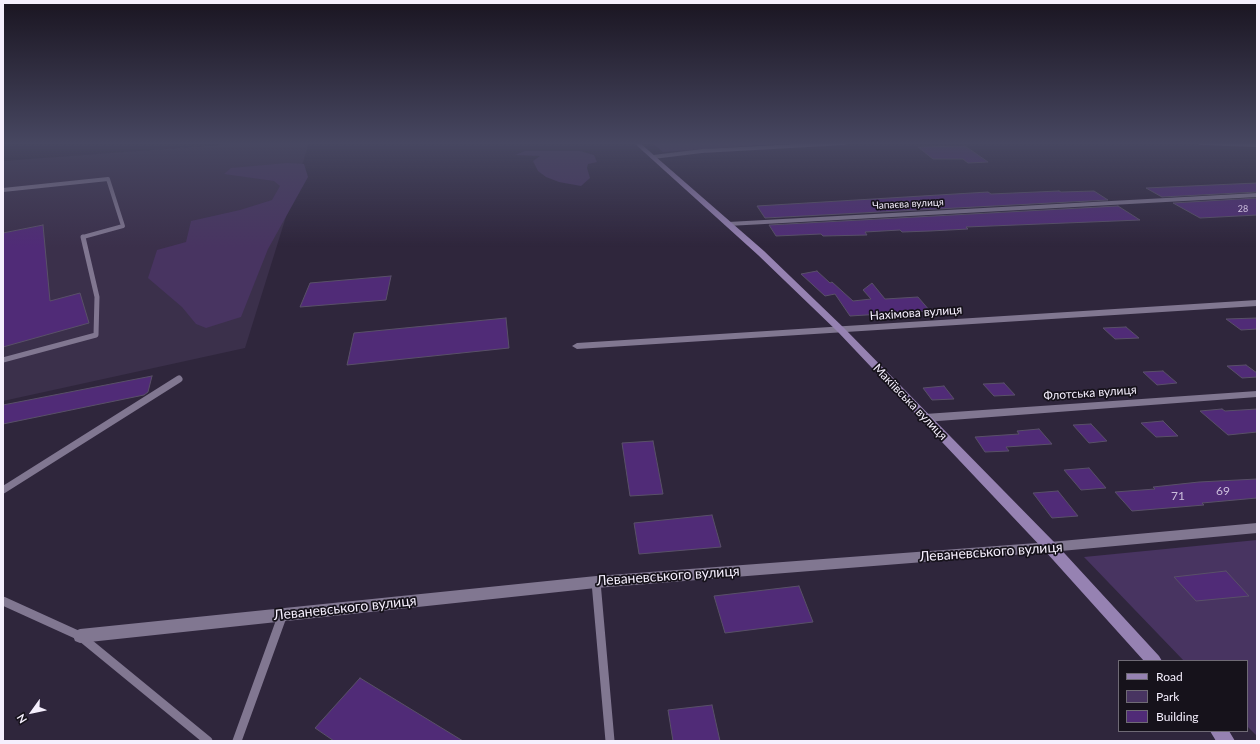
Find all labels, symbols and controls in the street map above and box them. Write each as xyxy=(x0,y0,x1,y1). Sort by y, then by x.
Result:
street label: Чапаєва вулиця xyxy=(872,196,944,212)
house number: 28 xyxy=(1238,204,1248,214)
street label: Нахімова вулиця xyxy=(869,303,963,323)
street label: Макіївська вулиця xyxy=(870,361,950,443)
street label: Флотська вулиця xyxy=(1043,383,1137,403)
house number: 69 xyxy=(1216,484,1230,498)
house number: 71 xyxy=(1171,489,1185,503)
street label: Леваневського вулиця xyxy=(919,539,1063,565)
street label: Леваневського вулиця xyxy=(596,563,740,589)
street label: Леваневського вулиця xyxy=(273,592,417,624)
legend xyxy=(1118,660,1248,732)
text: Road xyxy=(1156,669,1183,684)
text: Park xyxy=(1156,689,1179,704)
north arrow xyxy=(12,692,52,732)
text: Building xyxy=(1156,709,1199,724)
text: N xyxy=(14,712,29,726)

